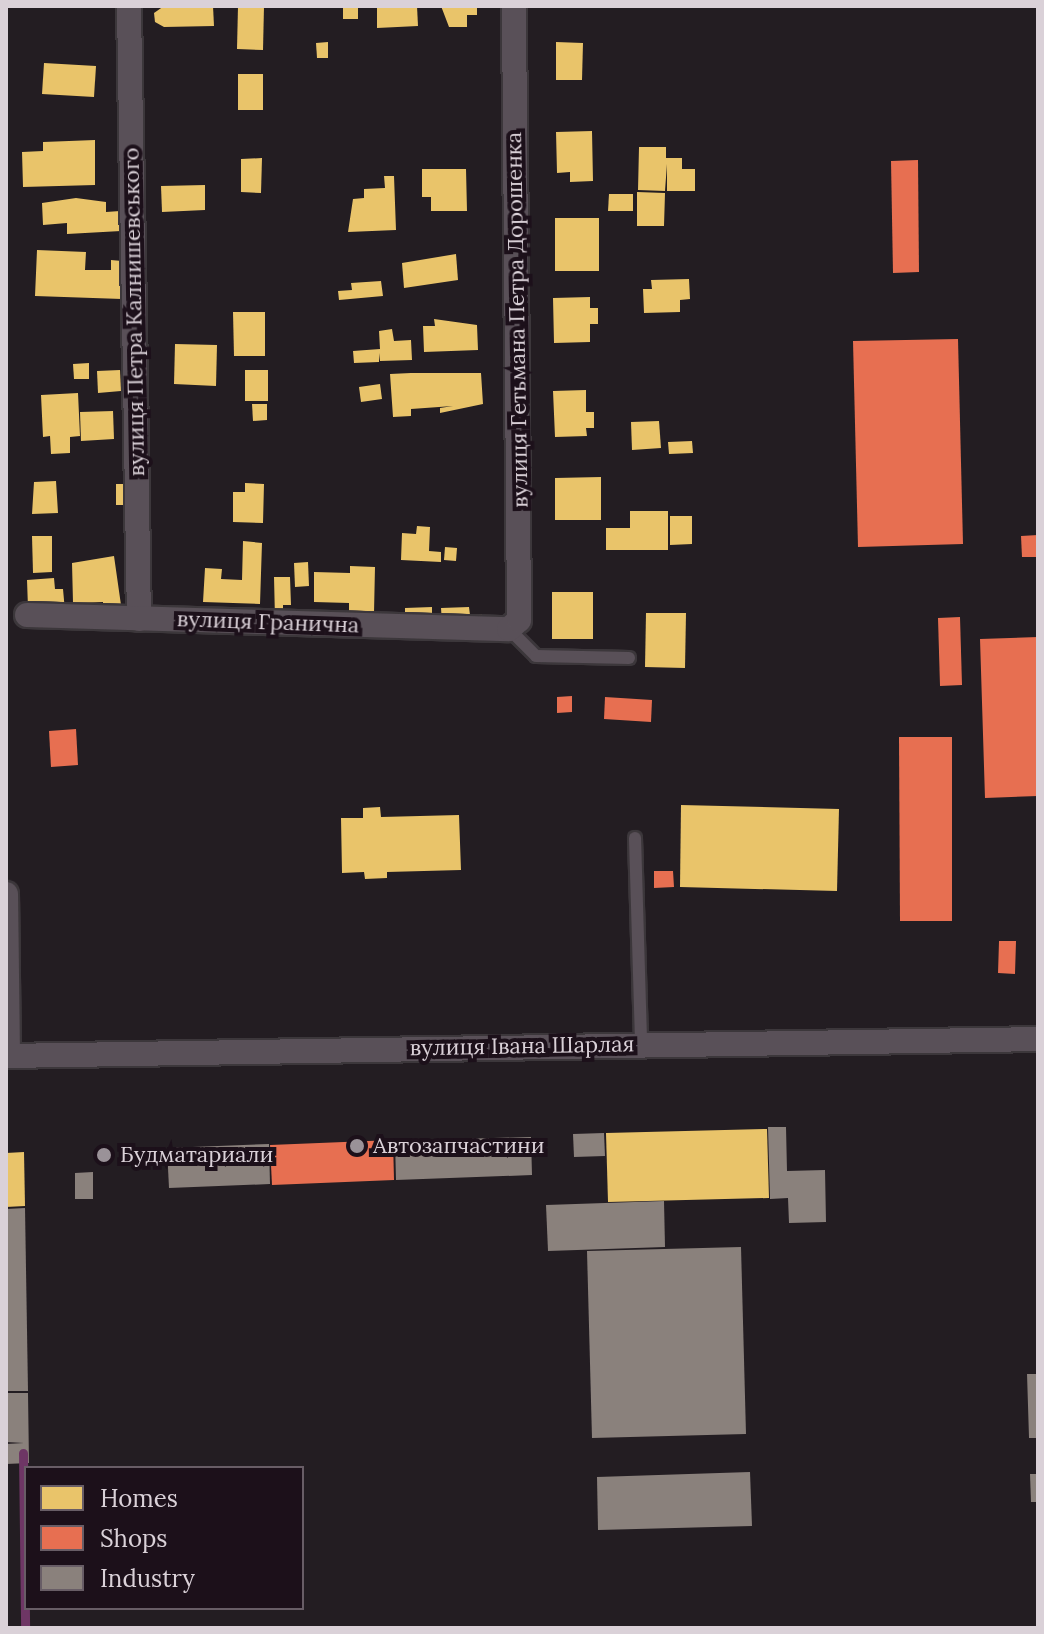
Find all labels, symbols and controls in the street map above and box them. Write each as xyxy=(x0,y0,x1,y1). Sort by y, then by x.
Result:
street label: вулиця Гетьмана Петра Дорошенка xyxy=(501,132,533,508)
street label: вулиця Петра Калнишевського xyxy=(118,147,150,477)
street label: вулиця Гранична xyxy=(176,606,360,638)
street label: вулиця Івана Шарлая xyxy=(409,1031,635,1061)
place label: Автозапчастини xyxy=(373,1133,544,1159)
marker: Автозапчастини xyxy=(348,1137,366,1155)
place label: Будматариали xyxy=(120,1142,273,1168)
marker: Будматариали xyxy=(95,1146,113,1164)
legend xyxy=(24,1466,304,1610)
text: Homes xyxy=(100,1483,178,1514)
text: Shops xyxy=(100,1523,167,1554)
text: Industry xyxy=(100,1563,195,1594)

